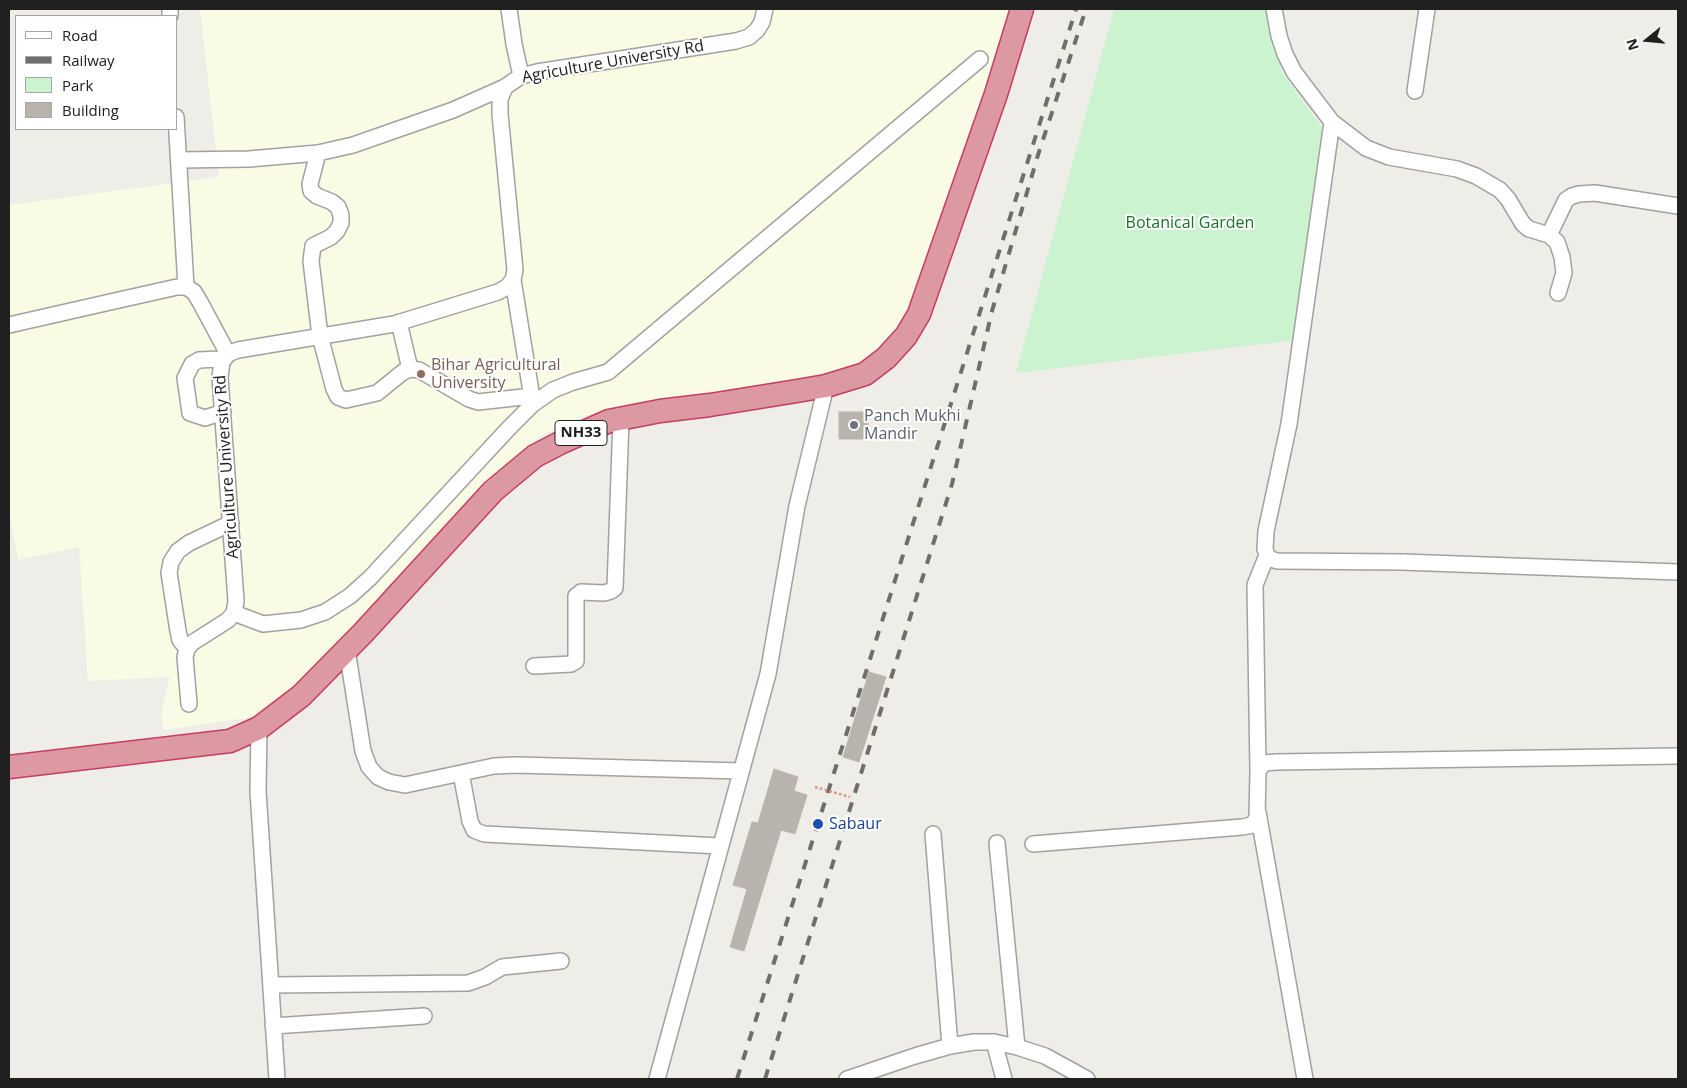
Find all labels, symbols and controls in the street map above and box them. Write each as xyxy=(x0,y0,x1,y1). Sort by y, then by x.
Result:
legend xyxy=(15,15,178,130)
north arrow xyxy=(1622,15,1672,65)
text: Road xyxy=(62,25,98,45)
text: N xyxy=(1621,36,1643,53)
street label: Agriculture University Rd xyxy=(521,37,705,87)
text: Railway xyxy=(62,50,115,70)
text: Park xyxy=(62,75,93,95)
text: Building xyxy=(62,100,119,120)
park label: Botanical Garden xyxy=(1126,213,1254,233)
place label: Bihar Agricultural University xyxy=(431,355,561,393)
marker: Bihar Agricultural University xyxy=(415,368,427,380)
street label: Agriculture University Rd xyxy=(211,374,243,560)
place label: Panch Mukhi Mandir xyxy=(864,406,960,444)
marker: Panch Mukhi Mandir xyxy=(848,419,860,431)
road number: NH33 xyxy=(555,420,607,446)
place label: Sabaur xyxy=(829,814,882,834)
marker: Sabaur xyxy=(811,817,825,831)

